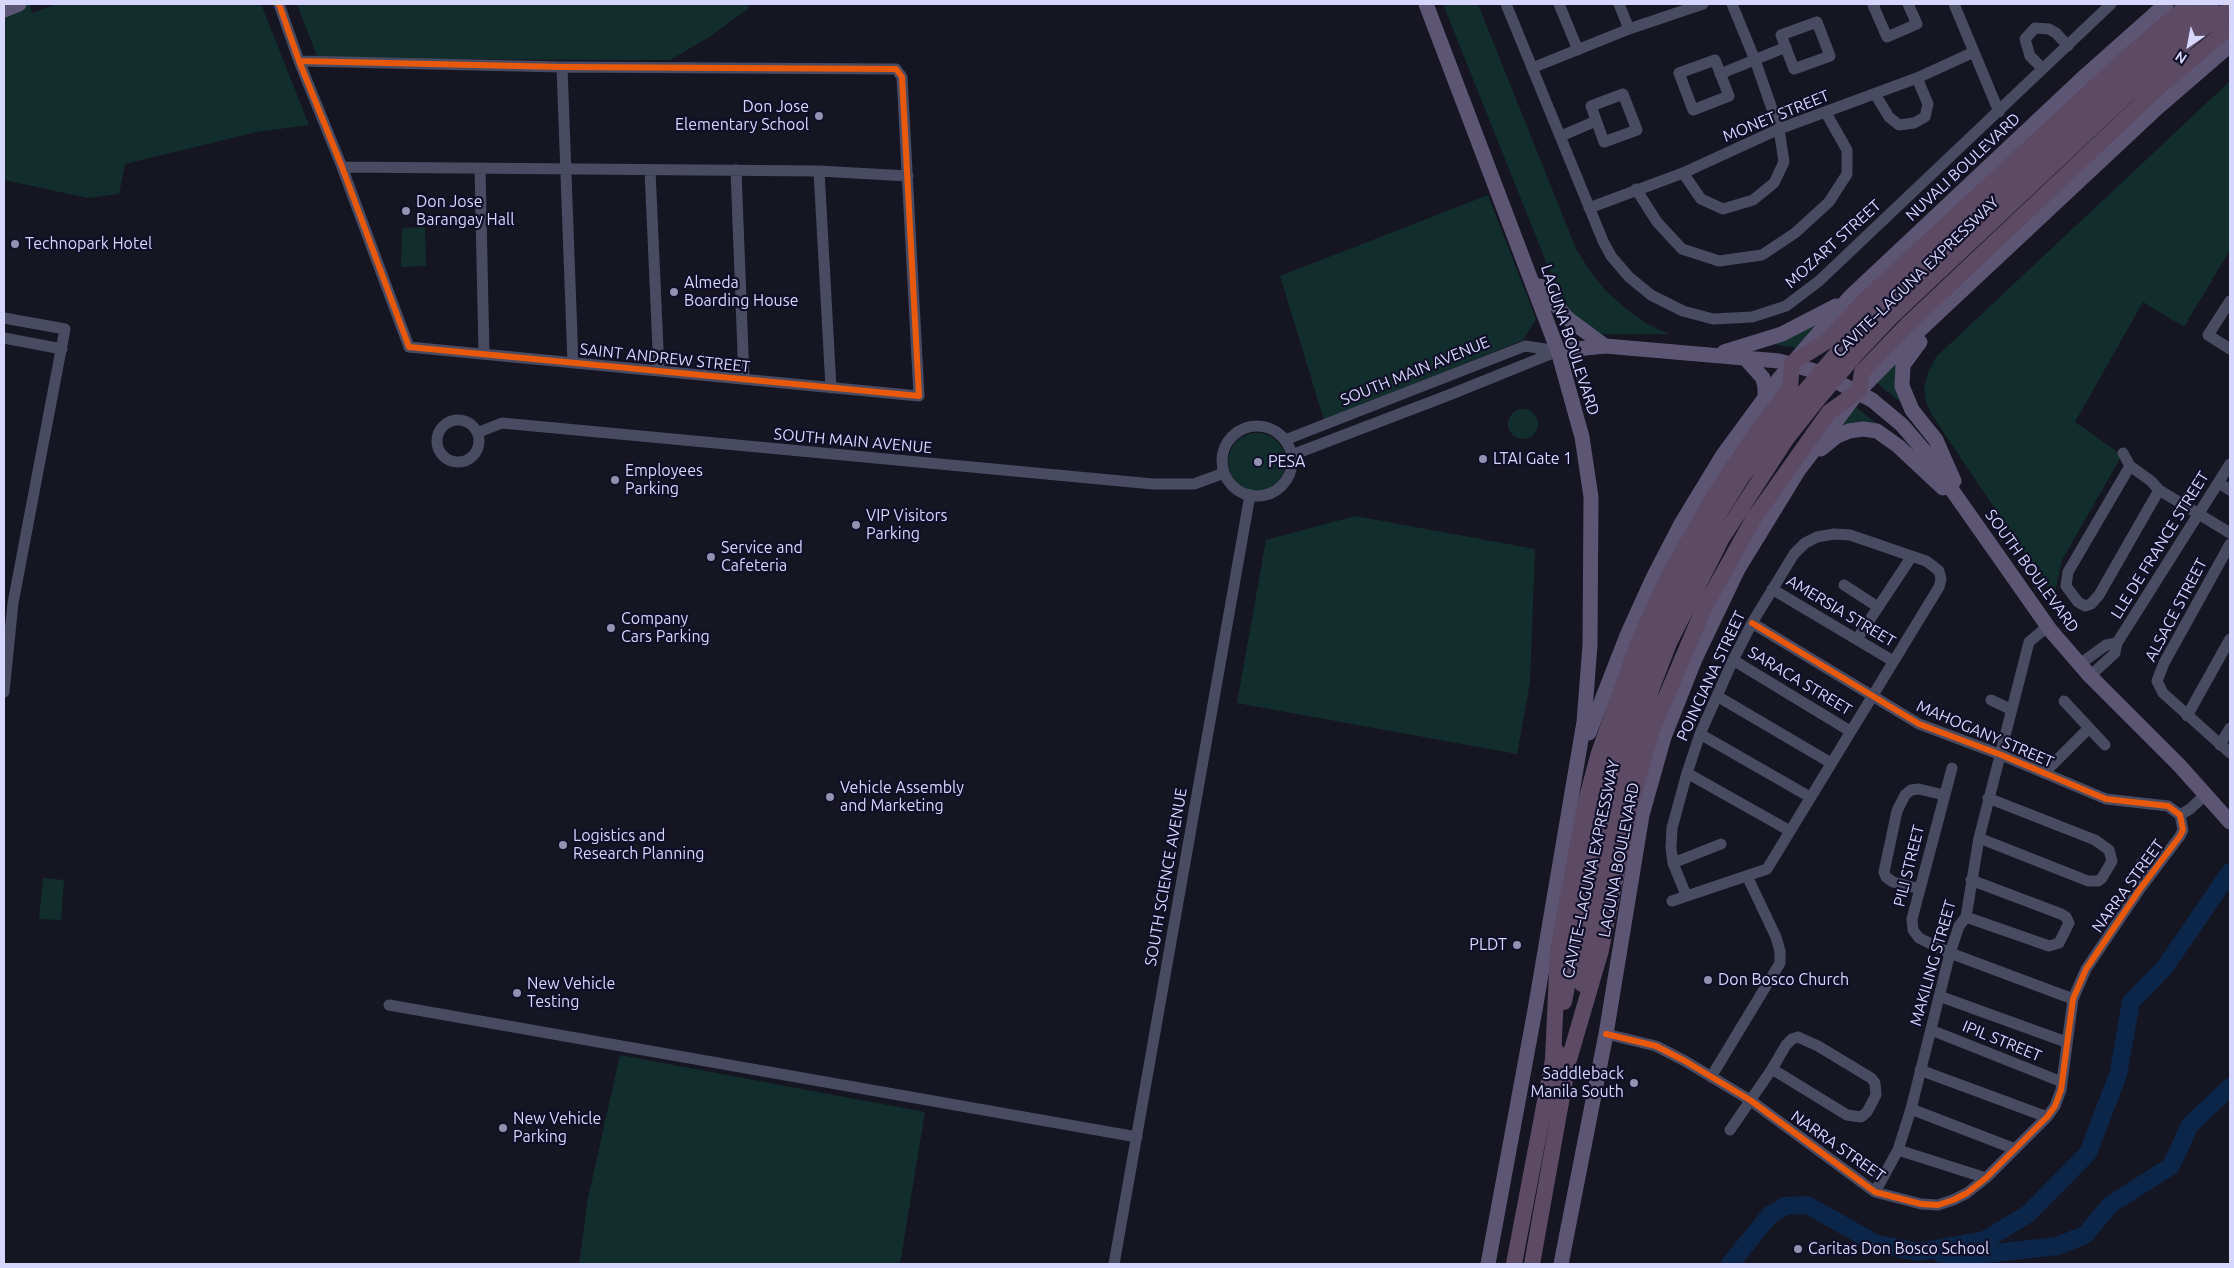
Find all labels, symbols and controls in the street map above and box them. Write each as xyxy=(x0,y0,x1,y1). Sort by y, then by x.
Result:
north arrow xyxy=(2164,20,2214,70)
text: N xyxy=(2172,48,2190,67)
street label: MONET STREET xyxy=(1720,86,1832,146)
place label: Don Jose Elementary School xyxy=(675,97,809,135)
street label: NUVALI BOULEVARD xyxy=(1902,109,2024,225)
marker: Don Jose Elementary School xyxy=(813,110,825,122)
place label: Don Jose Barangay Hall xyxy=(416,192,514,230)
street label: CAVITE–LAGUNA EXPRESSWAY xyxy=(1829,193,2003,361)
street label: MOZART STREET xyxy=(1781,196,1885,292)
marker: Don Jose Barangay Hall xyxy=(400,205,412,217)
place label: Technopark Hotel xyxy=(25,234,152,254)
marker: Technopark Hotel xyxy=(9,238,21,250)
street label: LAGUNA BOULEVARD xyxy=(1537,262,1603,418)
place label: Almeda Boarding House xyxy=(684,273,798,311)
marker: Almeda Boarding House xyxy=(668,286,680,298)
street label: SOUTH MAIN AVENUE xyxy=(1338,332,1492,410)
street label: SAINT ANDREW STREET xyxy=(579,339,751,377)
street label: SOUTH MAIN AVENUE xyxy=(773,425,933,457)
place label: LTAI Gate 1 xyxy=(1493,449,1572,469)
place label: PESA xyxy=(1268,452,1305,472)
marker: LTAI Gate 1 xyxy=(1477,453,1489,465)
marker: PESA xyxy=(1252,456,1264,468)
place label: Employees Parking xyxy=(625,461,703,499)
street label: LLE DE FRANCE STREET xyxy=(2107,468,2213,622)
marker: Employees Parking xyxy=(609,474,621,486)
place label: VIP Visitors Parking xyxy=(866,506,948,544)
street label: SOUTH BOULEVARD xyxy=(1981,506,2083,636)
marker: VIP Visitors Parking xyxy=(850,519,862,531)
place label: Service and Cafeteria xyxy=(721,538,803,576)
marker: Service and Cafeteria xyxy=(705,551,717,563)
street label: ALSACE STREET xyxy=(2141,555,2211,665)
street label: AMERSIA STREET xyxy=(1783,571,1899,651)
street label: POINCIANA STREET xyxy=(1672,608,1750,744)
place label: Company Cars Parking xyxy=(621,609,710,647)
marker: Company Cars Parking xyxy=(605,622,617,634)
street label: SARACA STREET xyxy=(1745,642,1855,720)
street label: MAHOGANY STREET xyxy=(1913,696,2057,772)
street label: CAVITE–LAGUNA EXPRESSWAY xyxy=(1558,758,1624,980)
place label: Vehicle Assembly and Marketing xyxy=(840,778,964,816)
street label: LAGUNA BOULEVARD xyxy=(1595,781,1643,939)
street label: SOUTH SCIENCE AVENUE xyxy=(1141,786,1191,968)
marker: Vehicle Assembly and Marketing xyxy=(824,791,836,803)
street label: PILI STREET xyxy=(1890,823,1928,909)
place label: Logistics and Research Planning xyxy=(573,826,705,864)
street label: NARRA STREET xyxy=(2088,836,2168,936)
marker: Logistics and Research Planning xyxy=(557,839,569,851)
street label: MAKILING STREET xyxy=(1906,898,1960,1028)
place label: PLDT xyxy=(1469,935,1507,955)
marker: PLDT xyxy=(1511,939,1523,951)
place label: Don Bosco Church xyxy=(1718,970,1849,990)
place label: New Vehicle Testing xyxy=(527,974,615,1012)
marker: Don Bosco Church xyxy=(1702,974,1714,986)
marker: New Vehicle Testing xyxy=(511,987,523,999)
street label: IPIL STREET xyxy=(1960,1016,2044,1066)
place label: Saddleback Manila South xyxy=(1530,1064,1624,1102)
marker: Saddleback Manila South xyxy=(1628,1077,1640,1089)
street label: NARRA STREET xyxy=(1787,1106,1889,1186)
place label: New Vehicle Parking xyxy=(513,1109,601,1147)
marker: New Vehicle Parking xyxy=(497,1122,509,1134)
place label: Caritas Don Bosco School xyxy=(1808,1239,1989,1259)
marker: Caritas Don Bosco School xyxy=(1792,1243,1804,1255)

